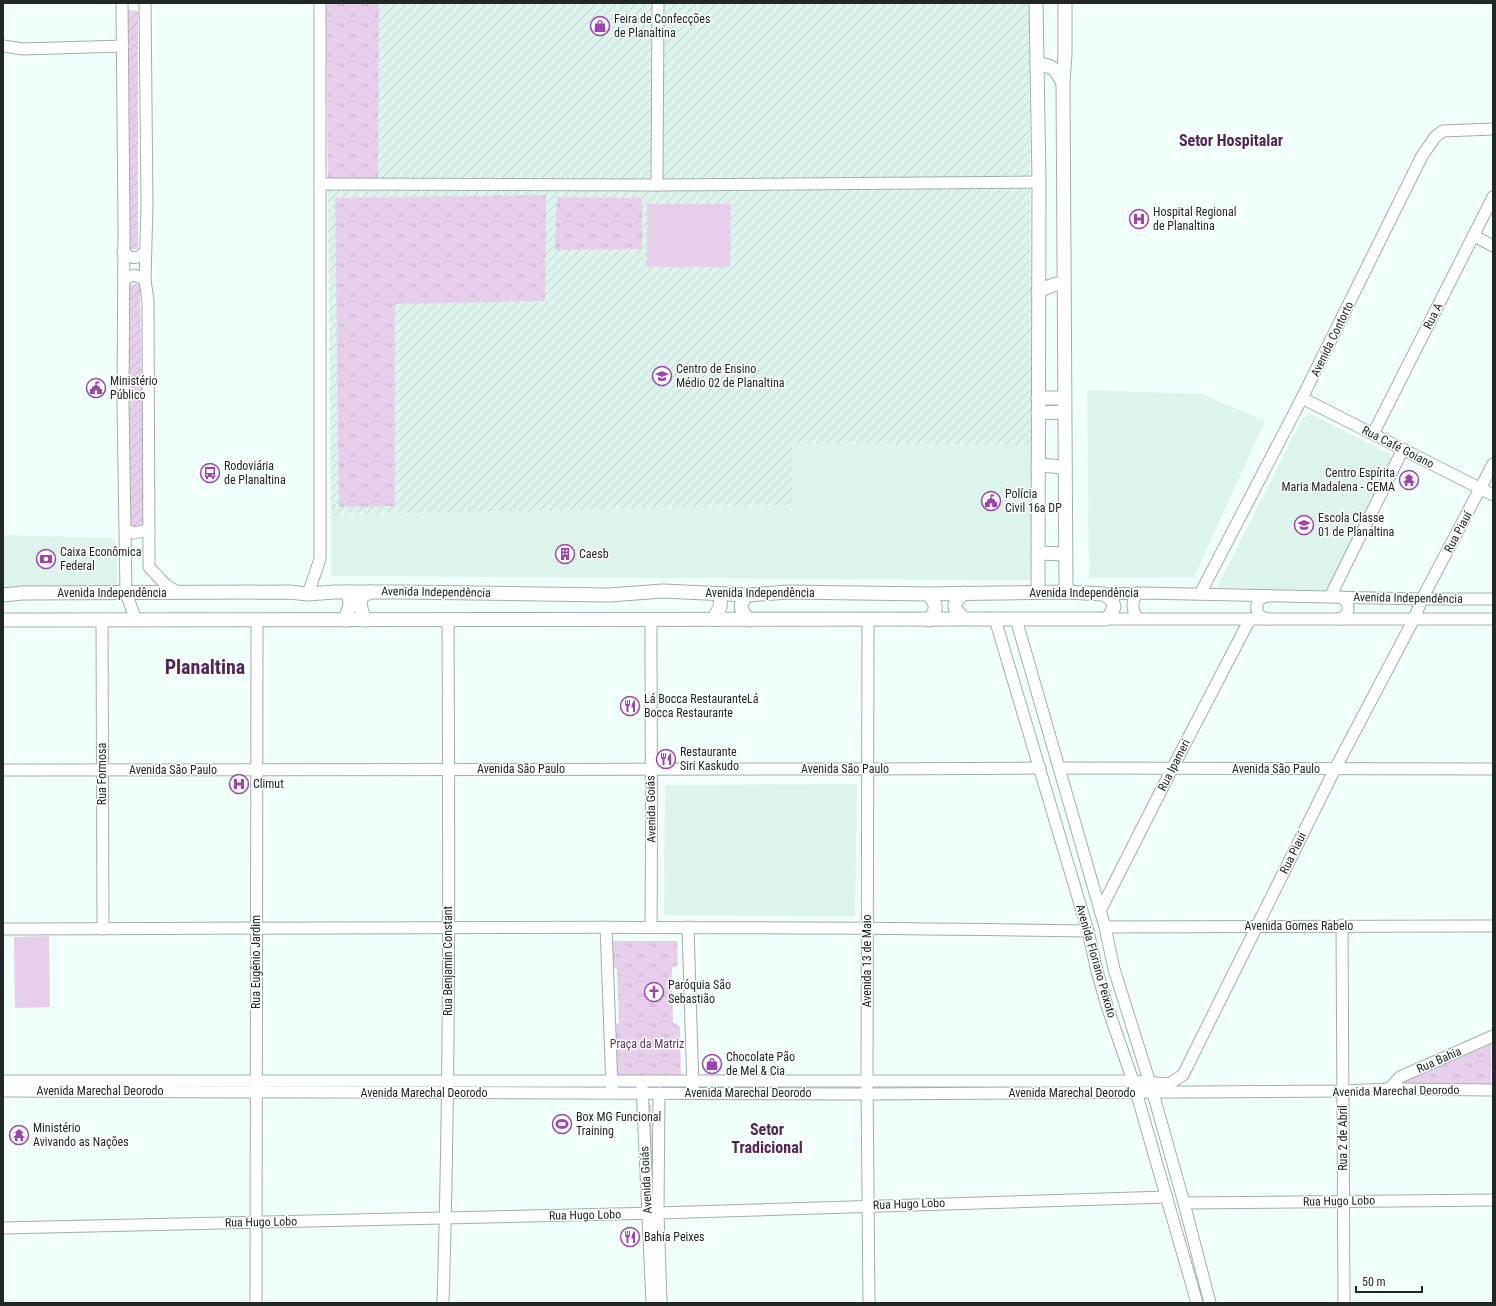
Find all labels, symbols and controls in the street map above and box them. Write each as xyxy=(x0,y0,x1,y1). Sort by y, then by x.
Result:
place label: Feira de Confecções de Planaltina xyxy=(614,12,710,40)
shop icon: Feira de Confecções de Planaltina xyxy=(589,15,611,37)
district label: Setor Hospitalar xyxy=(1179,131,1283,150)
place label: Hospital Regional de Planaltina xyxy=(1153,205,1236,233)
hospital icon: Hospital Regional de Planaltina xyxy=(1128,208,1150,230)
street label: Avenida Contorto xyxy=(1308,299,1356,379)
street label: Rua A xyxy=(1420,300,1446,331)
place label: Centro de Ensino Médio 02 de Planaltina xyxy=(676,362,785,390)
school or university icon: Centro de Ensino Médio 02 de Planaltina xyxy=(651,365,673,387)
place label: Ministério Público xyxy=(110,374,157,402)
public building icon: Ministério Público xyxy=(85,377,107,399)
street label: Rua Café Goiano xyxy=(1360,423,1436,471)
place label: Rodoviária de Planaltina xyxy=(224,459,286,487)
bus stop icon: Rodoviária de Planaltina xyxy=(199,462,221,484)
place label: Centro Espírita Maria Madalena - CEMA xyxy=(1281,466,1395,494)
temple icon: Centro Espírita Maria Madalena - CEMA xyxy=(1398,469,1420,491)
place label: Polícia Civil 16a DP xyxy=(1005,487,1062,515)
public building icon: Polícia Civil 16a DP xyxy=(980,490,1002,512)
street label: Rua Piauí xyxy=(1441,508,1475,555)
place label: Escola Classe 01 de Planaltina xyxy=(1318,511,1395,539)
school or university icon: Escola Classe 01 de Planaltina xyxy=(1293,514,1315,536)
building icon: Caesb xyxy=(554,543,576,565)
place label: Caixa Econômica Federal xyxy=(60,545,142,573)
place label: Caesb xyxy=(579,547,609,561)
bank icon: Caixa Econômica Federal xyxy=(35,548,57,570)
street label: Avenida Independência xyxy=(381,584,491,600)
street label: Avenida Independência xyxy=(57,586,167,600)
street label: Avenida Independência xyxy=(705,586,815,600)
street label: Avenida Independência xyxy=(1029,586,1139,600)
street label: Avenida Independência xyxy=(1353,590,1463,606)
district label: Planaltina xyxy=(165,655,245,679)
place label: Lá Bocca RestauranteLá Bocca Restaurante xyxy=(644,692,759,720)
restaurant icon: Lá Bocca RestauranteLá Bocca Restaurante xyxy=(619,695,641,717)
street label: Rua Ipameri xyxy=(1155,737,1193,793)
street label: Rua Formosa xyxy=(95,743,109,805)
place label: Restaurante Siri Kaskudo xyxy=(680,745,739,773)
restaurant icon: Restaurante Siri Kaskudo xyxy=(655,748,677,770)
street label: Avenida São Paulo xyxy=(477,762,565,776)
street label: Avenida São Paulo xyxy=(801,762,889,776)
street label: Avenida São Paulo xyxy=(1232,762,1320,776)
street label: Avenida São Paulo xyxy=(129,763,217,777)
hospital icon: Climut xyxy=(228,773,250,795)
street label: Avenida Goiás xyxy=(643,775,659,843)
place label: Climut xyxy=(253,777,284,791)
street label: Rua Piauí xyxy=(1277,829,1310,876)
street label: Avenida Floriano Peixoto xyxy=(1073,903,1119,1019)
street label: Rua Benjamin Constant xyxy=(441,905,455,1016)
street label: Rua Eugênio Jardim xyxy=(249,915,263,1009)
street label: Avenida 13 de Maio xyxy=(860,915,874,1007)
street label: Avenida Gomes Rabelo xyxy=(1245,919,1353,933)
place label: Paróquia São Sebastião xyxy=(668,978,731,1006)
church icon: Paróquia São Sebastião xyxy=(643,981,665,1003)
park label: Praça da Matriz xyxy=(610,1037,684,1051)
street label: Rua Bahia xyxy=(1415,1044,1464,1076)
place label: Chocolate Pão de Mel & Cia xyxy=(726,1050,795,1078)
shop icon: Chocolate Pão de Mel & Cia xyxy=(701,1053,723,1075)
street label: Avenida Marechal Deorodo xyxy=(1332,1083,1460,1099)
street label: Avenida Marechal Deorodo xyxy=(37,1084,163,1098)
street label: Avenida Marechal Deorodo xyxy=(361,1086,487,1100)
street label: Avenida Marechal Deorodo xyxy=(685,1086,811,1100)
street label: Avenida Marechal Deorodo xyxy=(1009,1086,1135,1100)
street label: Rua 2 de Abril xyxy=(1336,1105,1350,1171)
place label: Box MG Funcional Training xyxy=(576,1110,661,1138)
sports icon: Box MG Funcional Training xyxy=(551,1113,573,1135)
district label: Setor Tradicional xyxy=(731,1120,803,1157)
place label: Ministério Avivando as Nações xyxy=(33,1121,129,1149)
temple icon: Ministério Avivando as Nações xyxy=(8,1124,30,1146)
street label: Avenida Goiás xyxy=(637,1146,655,1214)
street label: Rua Hugo Lobo xyxy=(1303,1193,1375,1209)
street label: Rua Hugo Lobo xyxy=(873,1196,945,1212)
street label: Rua Hugo Lobo xyxy=(549,1207,621,1223)
street label: Rua Hugo Lobo xyxy=(225,1214,297,1230)
restaurant icon: Bahia Peixes xyxy=(619,1226,641,1248)
place label: Bahia Peixes xyxy=(644,1230,705,1244)
scale bar xyxy=(1356,1268,1422,1294)
text: 50 m xyxy=(1362,1275,1386,1289)

